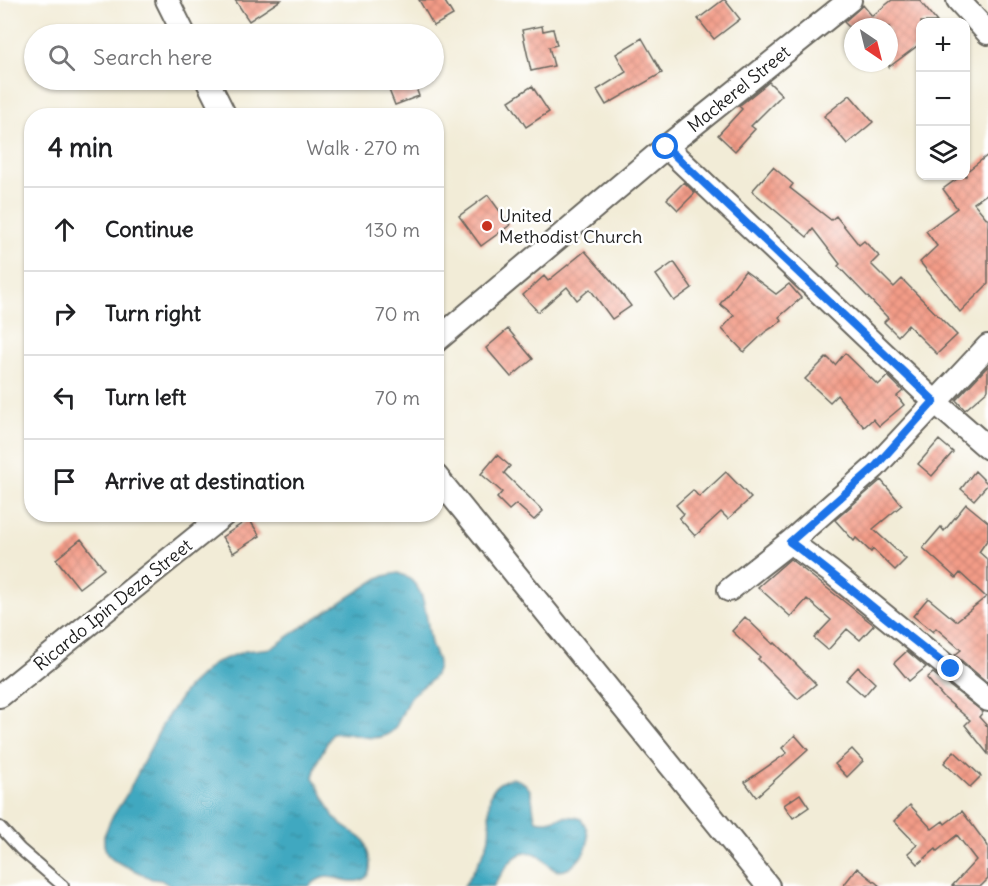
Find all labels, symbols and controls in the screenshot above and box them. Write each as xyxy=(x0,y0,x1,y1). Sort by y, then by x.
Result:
north arrow xyxy=(844,18,898,72)
map controls xyxy=(916,18,970,180)
button: + xyxy=(916,18,970,72)
search box xyxy=(24,24,444,90)
street label: Mackerel Street xyxy=(683,40,795,137)
icon: search xyxy=(45,41,78,74)
text: Search here xyxy=(93,43,212,71)
button: − xyxy=(916,72,970,126)
button: layers xyxy=(916,126,970,180)
text: 4 min xyxy=(48,131,113,164)
route start xyxy=(652,133,678,159)
text: Walk · 270 m xyxy=(306,135,420,160)
place label: United Methodist Church xyxy=(499,204,642,248)
icon: ahead xyxy=(48,213,81,246)
text: Continue xyxy=(105,215,194,243)
text: 130 m xyxy=(365,217,420,242)
marker: United Methodist Church xyxy=(480,219,494,233)
icon: right xyxy=(48,297,81,330)
text: Turn right xyxy=(105,299,201,327)
text: 70 m xyxy=(375,301,420,326)
icon: left xyxy=(48,381,81,414)
text: Turn left xyxy=(105,383,186,411)
text: 70 m xyxy=(375,385,420,410)
icon: arrive xyxy=(48,465,81,498)
text: Arrive at destination xyxy=(105,467,305,495)
street label: Ricardo Ipin Deza Street xyxy=(29,534,197,676)
route end xyxy=(937,655,963,681)

